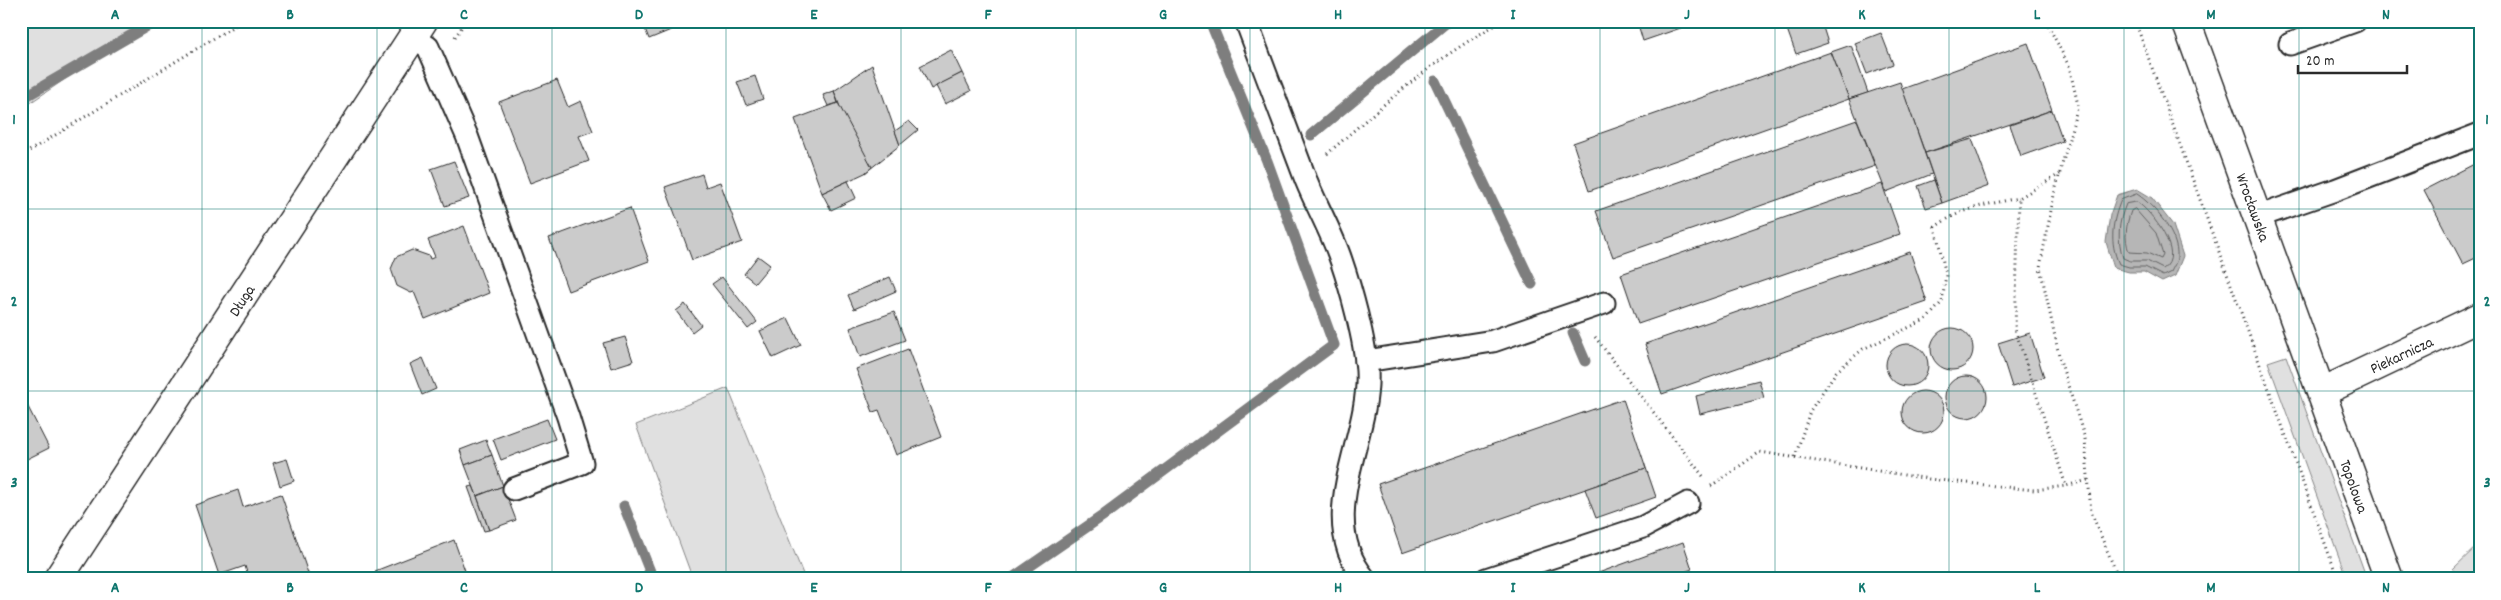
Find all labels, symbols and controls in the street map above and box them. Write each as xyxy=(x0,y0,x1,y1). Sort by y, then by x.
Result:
text: A xyxy=(111,4,120,27)
text: B xyxy=(286,4,294,27)
text: C xyxy=(460,4,468,27)
text: D xyxy=(635,4,644,27)
text: E xyxy=(810,4,818,27)
text: F xyxy=(984,4,992,27)
text: G xyxy=(1159,4,1167,27)
text: H xyxy=(1334,4,1342,27)
text: I xyxy=(1511,4,1517,27)
text: J xyxy=(1684,4,1690,27)
text: K xyxy=(1858,4,1866,27)
text: L xyxy=(2034,4,2041,27)
text: M xyxy=(2206,4,2216,27)
text: N xyxy=(2382,4,2390,27)
scale bar xyxy=(2298,42,2407,74)
text: 20 m xyxy=(2306,51,2334,73)
text: 1 xyxy=(12,109,16,132)
text: 1 xyxy=(2485,109,2489,132)
street label: Wrocławska xyxy=(2229,170,2275,246)
street label: Długa xyxy=(224,281,262,322)
text: 2 xyxy=(11,291,18,314)
text: 2 xyxy=(2484,291,2491,314)
street label: Piekarnicza xyxy=(2367,331,2438,381)
street label: Topolowa xyxy=(2332,457,2373,517)
text: 3 xyxy=(10,472,18,495)
text: 3 xyxy=(2483,472,2491,495)
text: A xyxy=(111,577,120,600)
text: B xyxy=(286,577,294,600)
text: C xyxy=(460,577,468,600)
text: D xyxy=(635,577,644,600)
text: E xyxy=(810,577,818,600)
text: F xyxy=(984,577,992,600)
text: G xyxy=(1159,577,1167,600)
text: H xyxy=(1334,577,1342,600)
text: I xyxy=(1511,577,1517,600)
text: J xyxy=(1684,577,1690,600)
text: K xyxy=(1858,577,1866,600)
text: L xyxy=(2034,577,2041,600)
text: M xyxy=(2206,577,2216,600)
text: N xyxy=(2382,577,2390,600)

